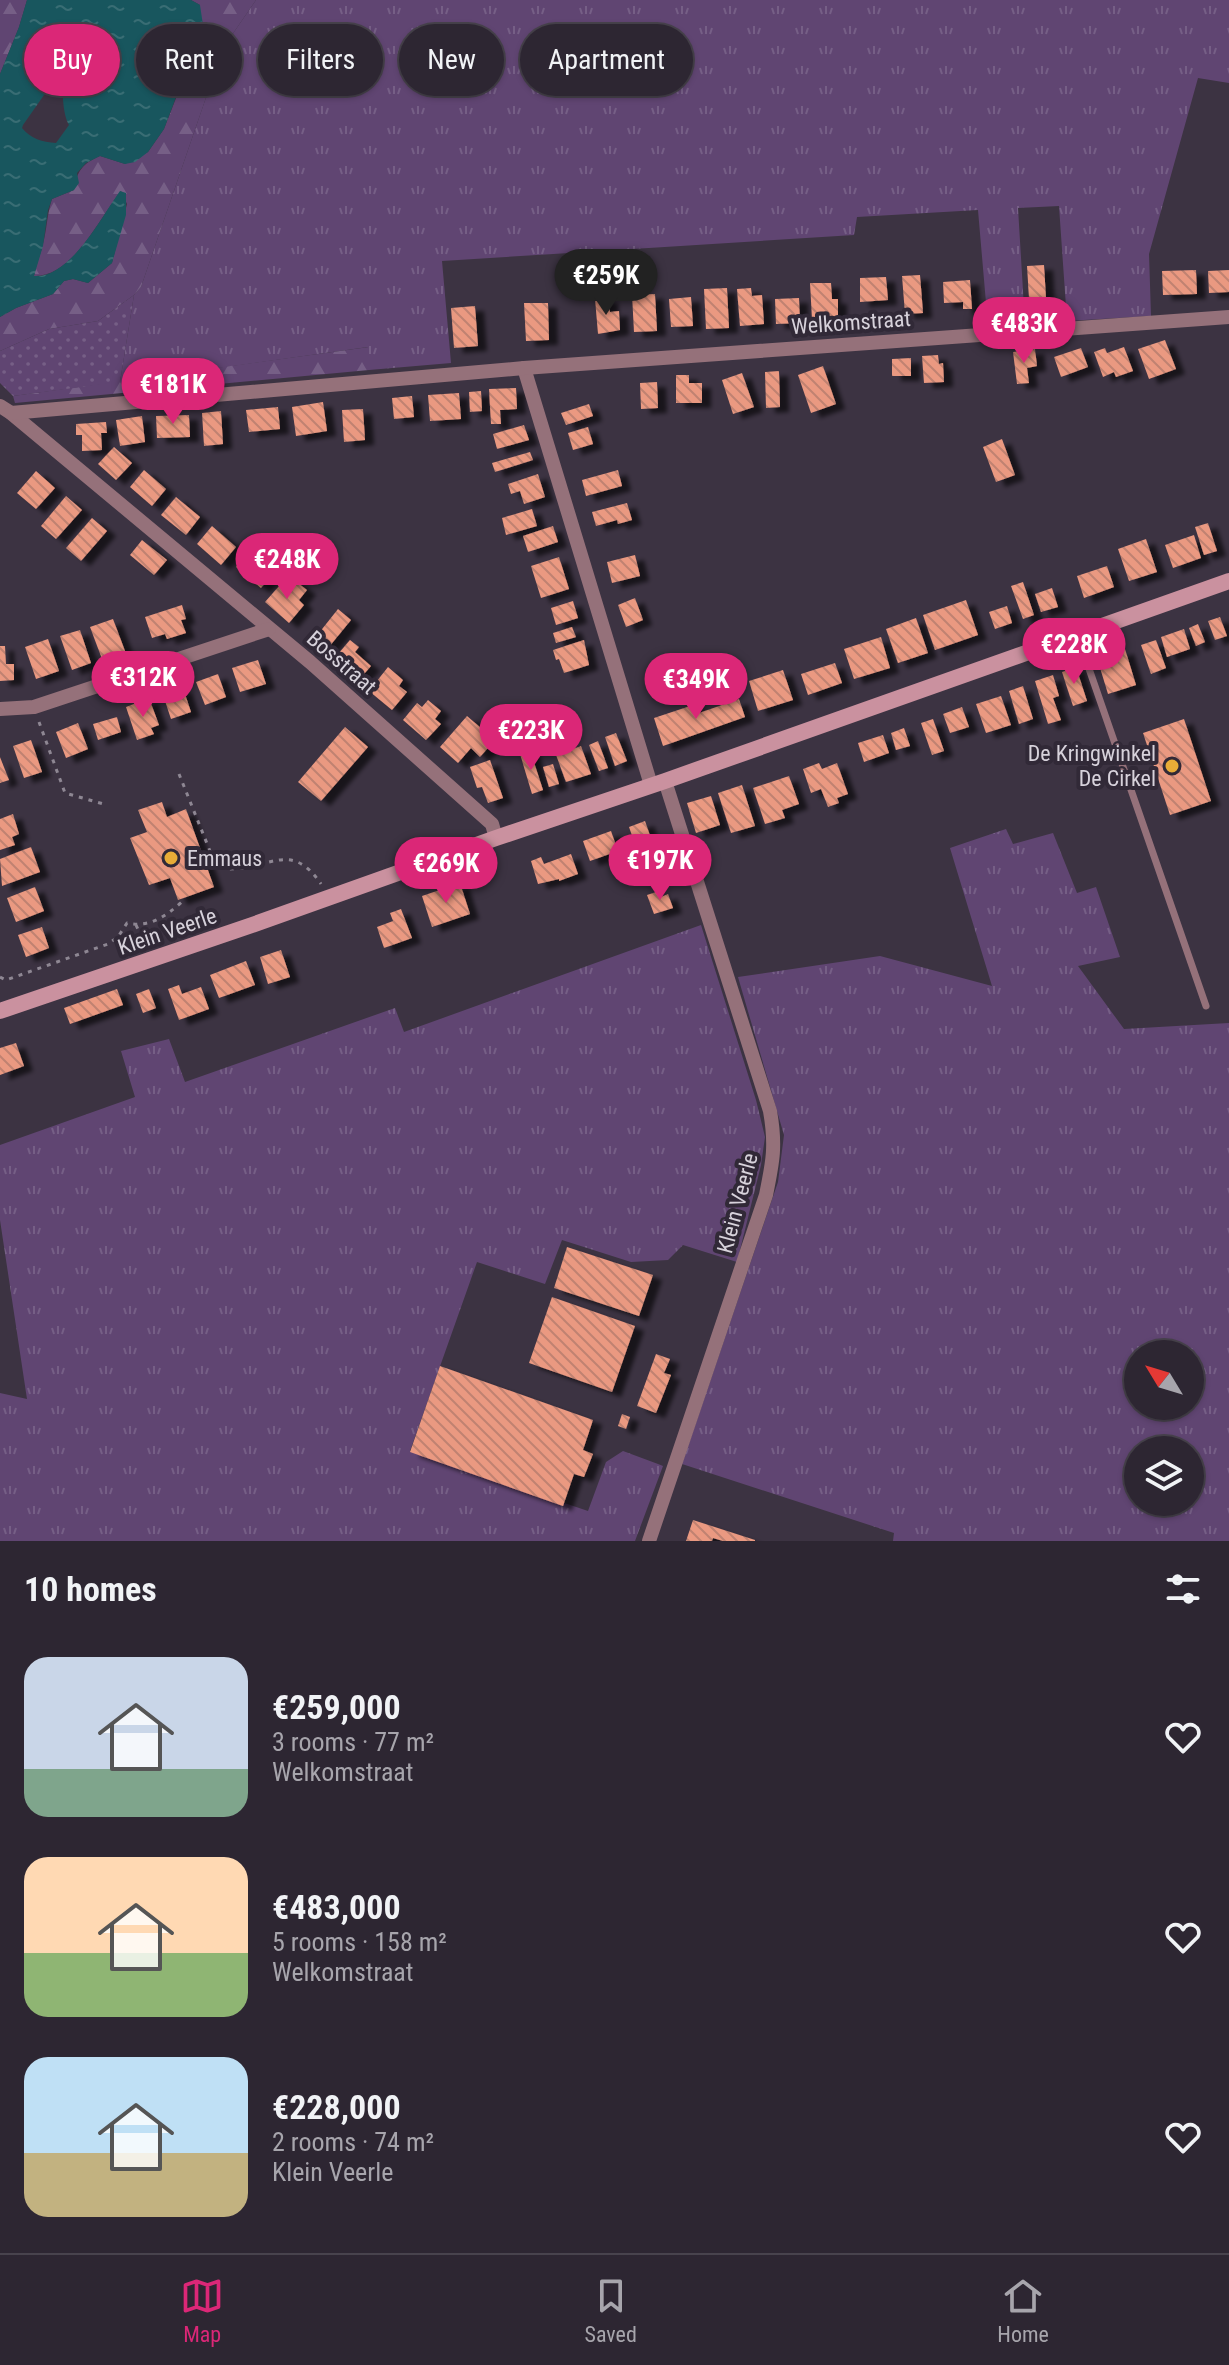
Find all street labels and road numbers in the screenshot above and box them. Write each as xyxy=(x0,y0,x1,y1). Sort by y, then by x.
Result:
street label: Welkomstraat xyxy=(790,306,912,339)
street label: Bosstraat xyxy=(302,626,381,699)
street label: Klein Veerle xyxy=(115,903,220,960)
street label: Klein Veerle xyxy=(712,1150,763,1256)

